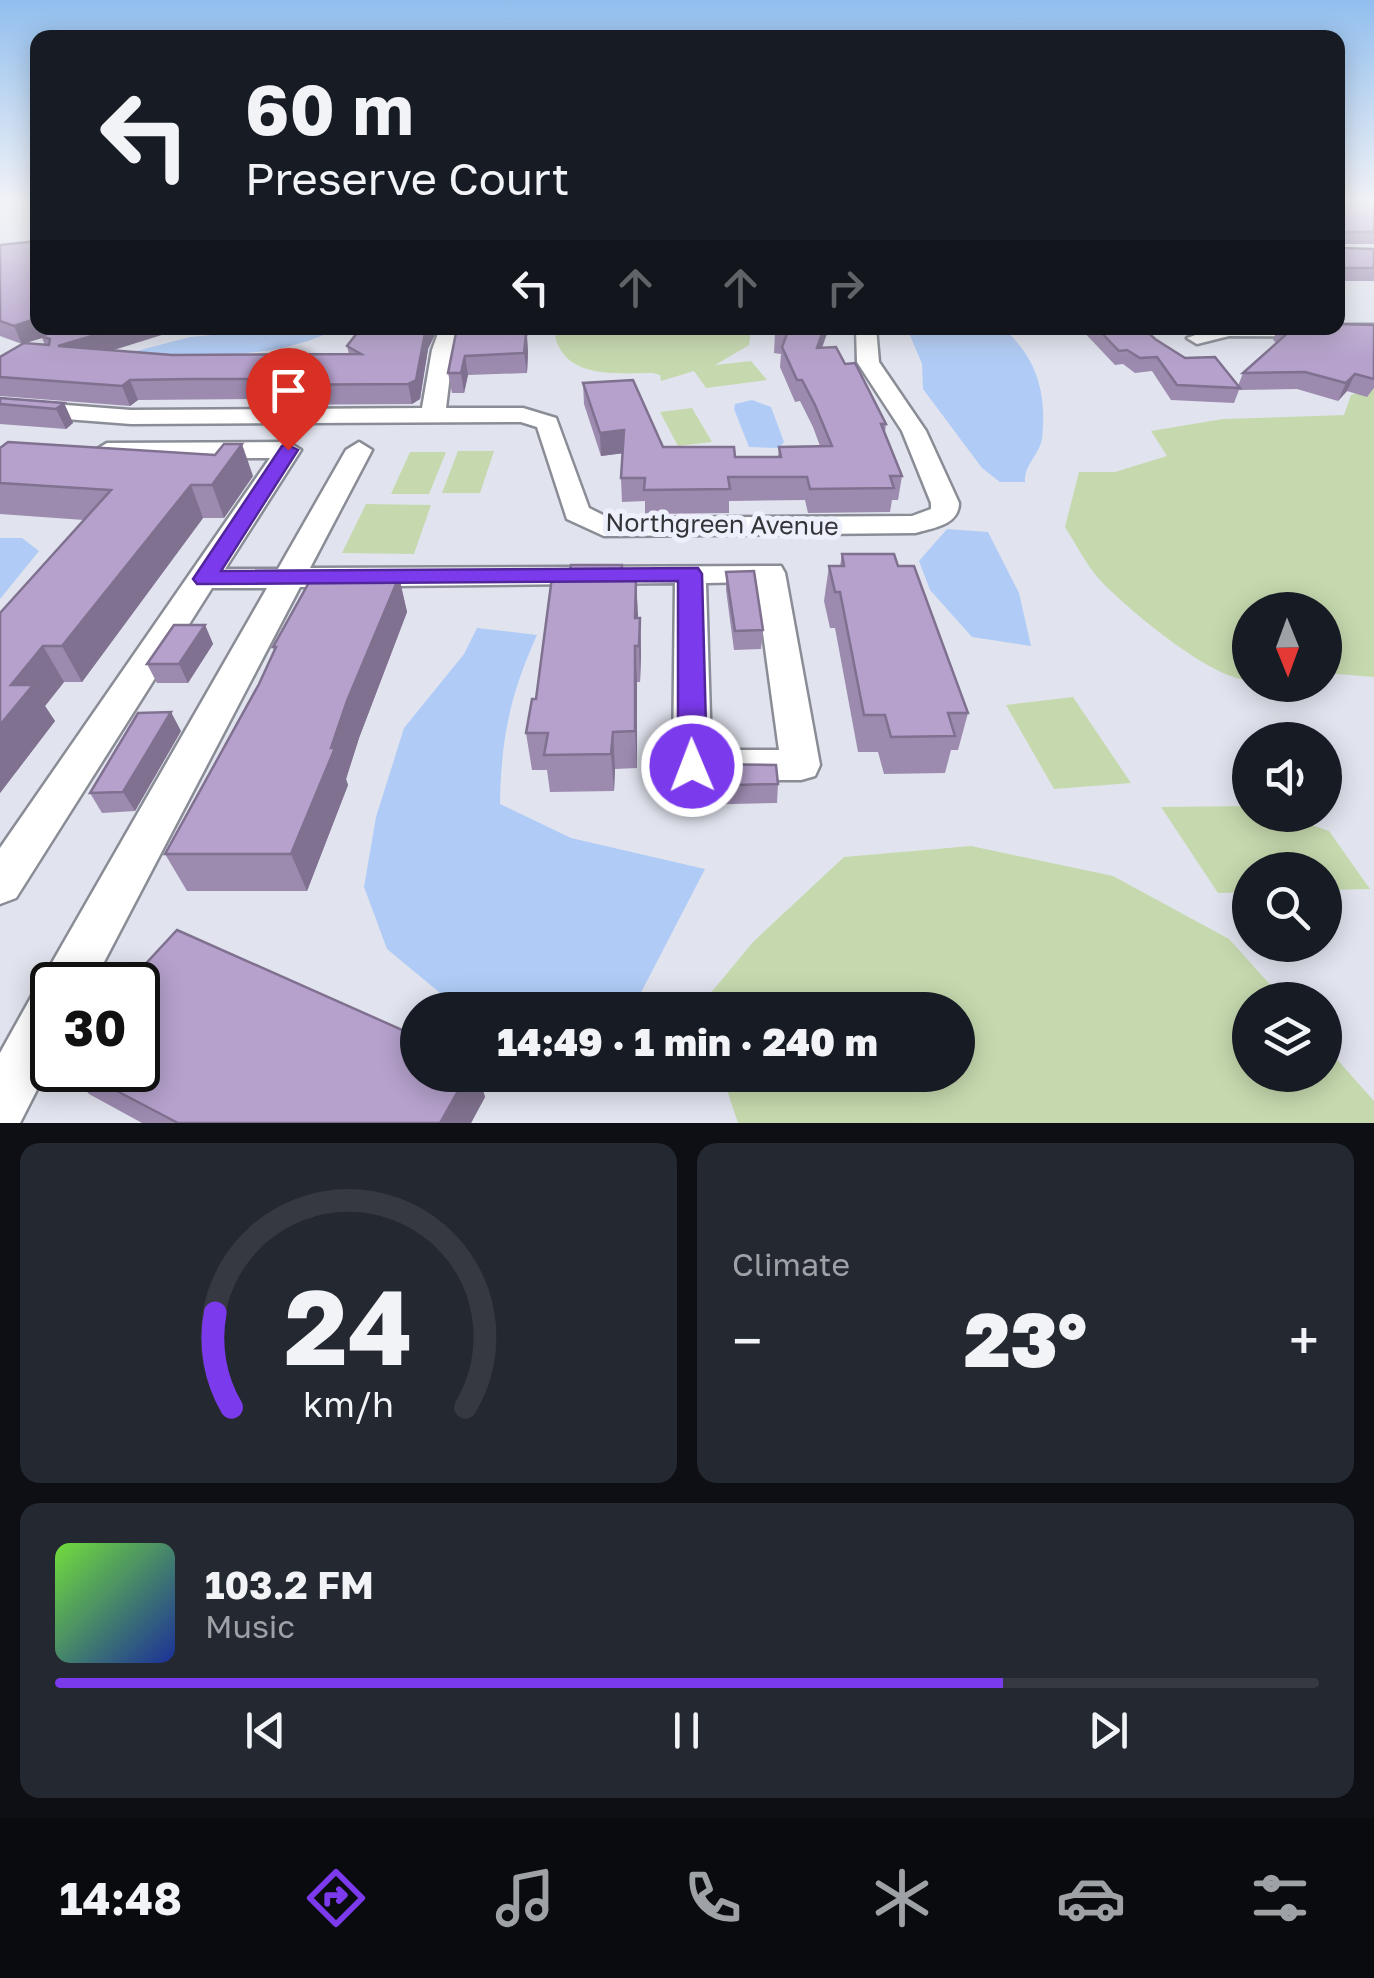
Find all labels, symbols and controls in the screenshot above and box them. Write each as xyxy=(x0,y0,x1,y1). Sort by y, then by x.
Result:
text: 60 m xyxy=(245,66,414,150)
icon: left xyxy=(80,70,210,200)
text: Preserve Court xyxy=(245,151,569,205)
icon: left xyxy=(503,260,558,315)
icon: ahead xyxy=(608,260,663,315)
icon: ahead xyxy=(713,260,768,315)
icon: right xyxy=(818,260,873,315)
pin xyxy=(246,348,331,451)
icon: arrive xyxy=(261,363,316,418)
street label: Northgreen Avenue xyxy=(605,506,839,541)
north arrow xyxy=(1232,592,1342,702)
map controls xyxy=(1232,592,1342,1092)
position arrow xyxy=(640,714,744,818)
button: sound xyxy=(1232,722,1342,832)
button: search xyxy=(1232,852,1342,962)
speed limit sign: 30 xyxy=(30,962,160,1092)
button: layers xyxy=(1232,982,1342,1092)
text: 14:49 · 1 min · 240 m xyxy=(497,1019,878,1064)
text: Climate xyxy=(732,1245,850,1283)
text: 24 xyxy=(284,1263,413,1388)
text: 23° xyxy=(964,1293,1087,1384)
text: − xyxy=(732,1307,762,1373)
text: + xyxy=(1289,1307,1319,1373)
text: km/h xyxy=(303,1382,394,1425)
text: 103.2 FM xyxy=(205,1562,374,1607)
text: Music xyxy=(205,1607,295,1645)
icon: previous xyxy=(238,1703,293,1758)
icon: pause xyxy=(659,1703,714,1758)
icon: next xyxy=(1081,1703,1136,1758)
icon: directions xyxy=(301,1863,371,1933)
icon: music xyxy=(490,1863,560,1933)
icon: phone xyxy=(678,1863,748,1933)
icon: climate xyxy=(867,1863,937,1933)
icon: car xyxy=(1056,1863,1126,1933)
icon: filters xyxy=(1245,1863,1315,1933)
text: 14:48 xyxy=(59,1871,182,1925)

